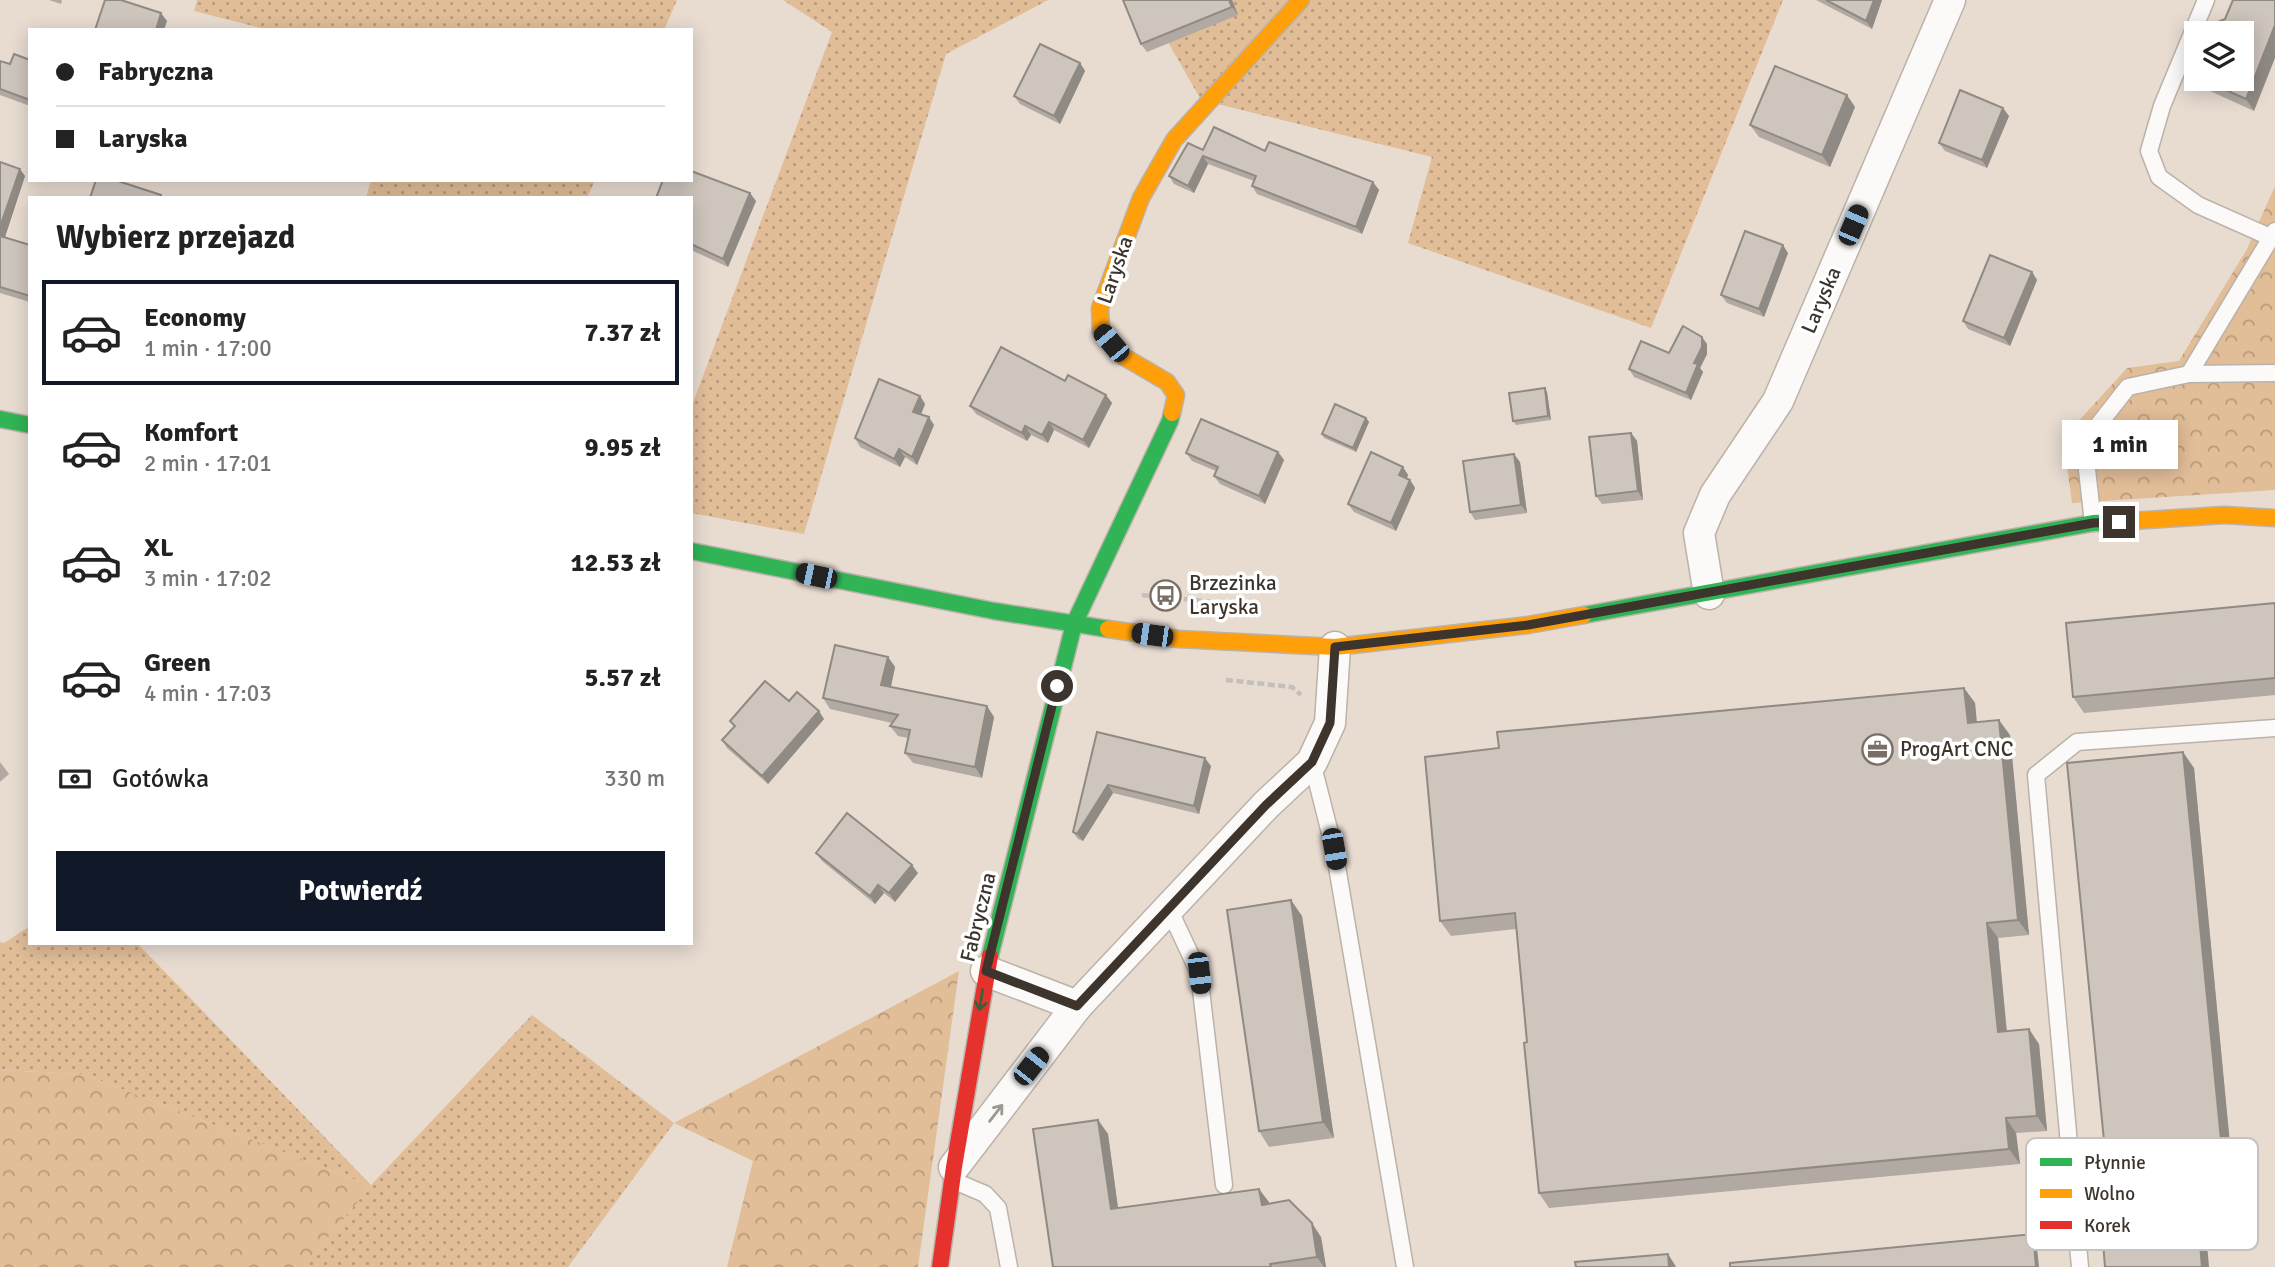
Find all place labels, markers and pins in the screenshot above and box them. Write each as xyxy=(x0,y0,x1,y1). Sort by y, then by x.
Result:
place label: Brzezinka Laryska xyxy=(1189,570,1277,620)
bus stop icon: Brzezinka Laryska xyxy=(1149,578,1183,612)
office icon: ProgArt CNC xyxy=(1860,732,1894,766)
place label: ProgArt CNC xyxy=(1900,736,2014,762)

